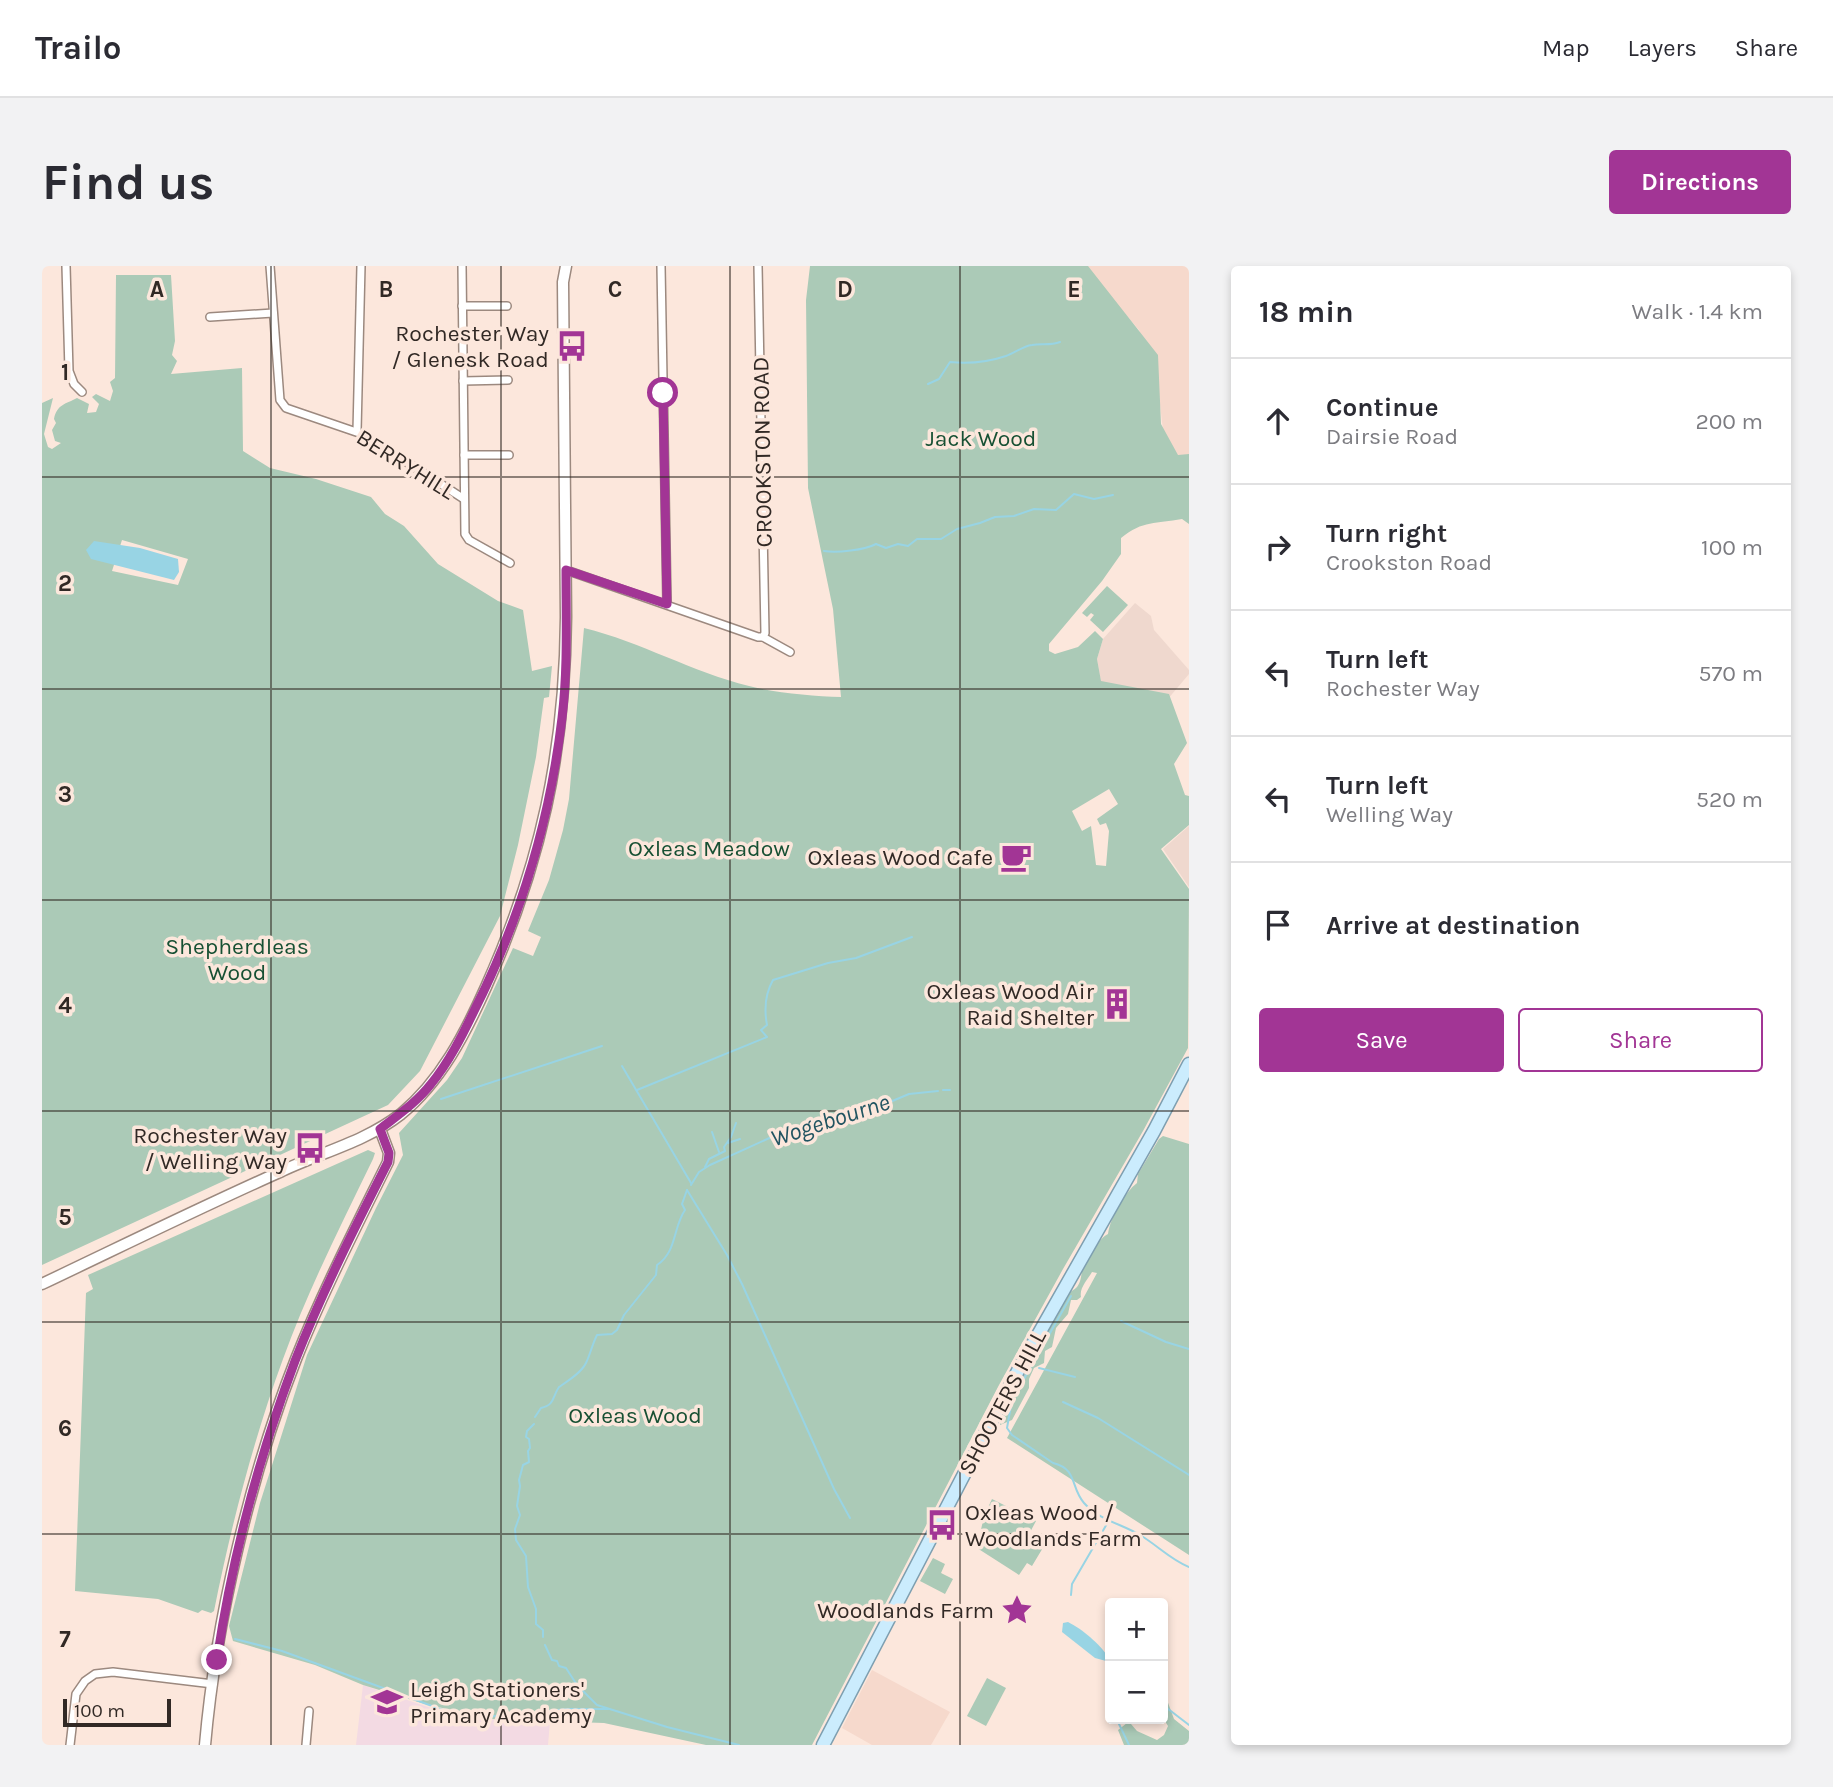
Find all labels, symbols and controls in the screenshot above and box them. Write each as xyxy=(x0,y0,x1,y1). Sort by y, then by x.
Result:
text: Trailo xyxy=(35,29,122,67)
text: Map xyxy=(1542,34,1590,62)
text: Layers xyxy=(1628,34,1697,62)
text: Share xyxy=(1735,34,1798,62)
button: Directions xyxy=(1609,150,1791,214)
text: Find us xyxy=(42,154,214,211)
text: A xyxy=(150,276,164,303)
text: B xyxy=(379,276,393,303)
text: C xyxy=(608,276,622,303)
text: D xyxy=(837,276,853,303)
text: E xyxy=(1067,276,1081,303)
text: 18 min xyxy=(1259,294,1354,330)
text: Walk · 1.4 km xyxy=(1632,298,1763,325)
place label: Rochester Way / Glenesk Road xyxy=(391,320,549,373)
bus stop icon: Rochester Way / Glenesk Road xyxy=(555,329,589,363)
street label: CROOKSTON ROAD xyxy=(747,356,778,548)
text: 1 xyxy=(61,359,69,386)
route start xyxy=(647,377,678,408)
text: Continue xyxy=(1326,392,1438,423)
icon: ahead xyxy=(1259,402,1297,440)
text: 200 m xyxy=(1695,408,1763,435)
text: Dairsie Road xyxy=(1326,423,1458,450)
street label: BERRYHILL xyxy=(351,424,460,505)
park label: Jack Wood xyxy=(926,425,1036,452)
text: Turn right xyxy=(1326,518,1447,549)
icon: right xyxy=(1259,528,1297,566)
text: 100 m xyxy=(1701,534,1763,561)
text: Crookston Road xyxy=(1326,549,1492,576)
text: 2 xyxy=(58,570,72,597)
text: Turn left xyxy=(1326,644,1428,675)
icon: left xyxy=(1259,654,1297,692)
text: 570 m xyxy=(1699,660,1763,687)
text: Rochester Way xyxy=(1326,675,1480,702)
text: Turn left xyxy=(1326,770,1428,801)
icon: left xyxy=(1259,780,1297,818)
text: 3 xyxy=(58,781,72,808)
text: 520 m xyxy=(1696,786,1763,813)
text: Welling Way xyxy=(1326,801,1453,828)
park label: Oxleas Meadow xyxy=(628,835,790,862)
cafe icon: Oxleas Wood Cafe xyxy=(999,840,1033,874)
place label: Oxleas Wood Cafe xyxy=(807,844,993,871)
icon: arrive xyxy=(1259,906,1297,944)
text: Arrive at destination xyxy=(1326,910,1580,941)
park label: Shepherdleas Wood xyxy=(165,933,309,986)
place label: Oxleas Wood Air Raid Shelter xyxy=(926,978,1095,1031)
building icon: Oxleas Wood Air Raid Shelter xyxy=(1100,987,1134,1021)
text: 4 xyxy=(58,992,72,1019)
button: Save xyxy=(1259,1008,1504,1072)
button: Share xyxy=(1518,1008,1763,1072)
water label: Wogebourne xyxy=(767,1088,893,1152)
place label: Rochester Way / Welling Way xyxy=(133,1122,287,1175)
bus stop icon: Rochester Way / Welling Way xyxy=(293,1131,327,1165)
text: 5 xyxy=(58,1204,72,1231)
street label: SHOOTERS HILL xyxy=(953,1325,1052,1479)
park label: Oxleas Wood xyxy=(568,1402,702,1429)
text: 6 xyxy=(58,1415,72,1442)
place label: Oxleas Wood / Woodlands Farm xyxy=(965,1499,1142,1552)
bus stop icon: Oxleas Wood / Woodlands Farm xyxy=(925,1508,959,1542)
place icon: Woodlands Farm xyxy=(1000,1593,1034,1627)
place label: Woodlands Farm xyxy=(817,1597,994,1624)
map controls xyxy=(1105,1598,1168,1724)
button: + xyxy=(1105,1598,1168,1661)
text: 7 xyxy=(59,1626,71,1653)
route end xyxy=(201,1644,232,1675)
button: − xyxy=(1105,1661,1168,1724)
place label: Leigh Stationers' Primary Academy xyxy=(410,1676,592,1729)
school or university icon: Leigh Stationers' Primary Academy xyxy=(370,1685,404,1719)
scale bar xyxy=(63,1696,172,1728)
text: 100 m xyxy=(74,1700,125,1722)

